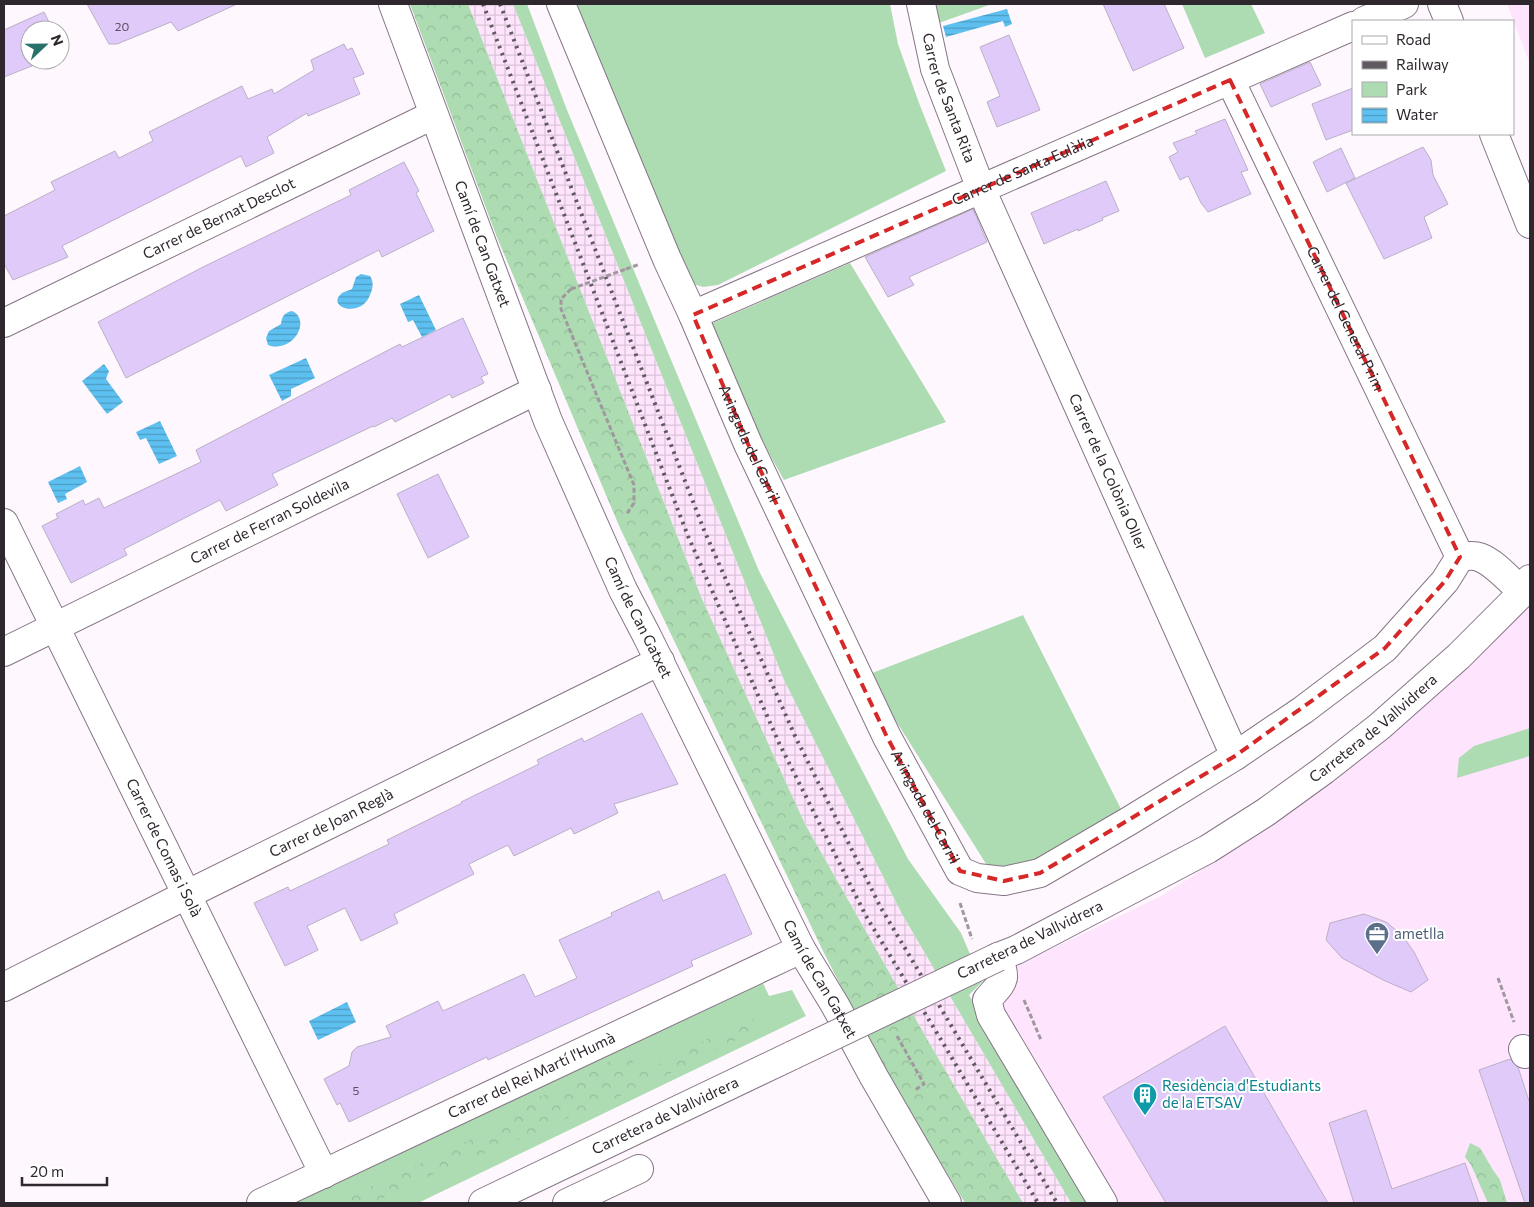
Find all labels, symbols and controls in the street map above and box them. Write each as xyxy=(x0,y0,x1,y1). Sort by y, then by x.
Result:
house number: 20 xyxy=(115,19,129,33)
north arrow xyxy=(20,20,70,70)
legend xyxy=(1352,20,1514,135)
text: Road xyxy=(1396,30,1431,48)
street label: Carrer de Santa Rita xyxy=(919,31,980,165)
text: N xyxy=(48,32,67,48)
text: Railway xyxy=(1396,55,1449,73)
text: Park xyxy=(1396,80,1427,98)
text: Water xyxy=(1396,105,1438,123)
street label: Carrer de Santa Eulàlia xyxy=(949,131,1096,209)
street label: Carrer de Bernat Desclot xyxy=(139,173,298,262)
street label: Camí de Can Gatxet xyxy=(451,178,515,309)
street label: Carrer del General Prim xyxy=(1304,243,1388,393)
street label: Avinguda del Carril xyxy=(716,382,784,505)
street label: Carrer de la Colònia Oller xyxy=(1066,390,1152,553)
street label: Carrer de Ferran Soldevila xyxy=(187,474,352,567)
street label: Camí de Can Gatxet xyxy=(601,553,676,681)
street label: Carretera de Vallvidrera xyxy=(1305,670,1440,786)
street label: Avinguda del Carril xyxy=(888,746,964,866)
street label: Carrer de Comas i Solà xyxy=(123,775,206,920)
street label: Carrer de Joan Reglà xyxy=(266,784,396,861)
street label: Carretera de Vallvidrera xyxy=(954,896,1105,982)
street label: Camí de Can Gatxet xyxy=(780,916,861,1041)
office icon: ametlla xyxy=(1364,921,1390,955)
place label: ametlla xyxy=(1394,924,1444,942)
street label: Carrer del Rei Martí l'Humà xyxy=(445,1028,618,1122)
street label: Carretera de Vallvidrera xyxy=(589,1072,741,1158)
place label: Residència d'Estudiants de la ETSAV xyxy=(1162,1076,1321,1111)
building icon: Residència d'Estudiants de la ETSAV xyxy=(1132,1082,1158,1116)
house number: 5 xyxy=(353,1083,360,1097)
scale bar xyxy=(22,1154,108,1186)
text: 20 m xyxy=(30,1162,64,1180)

